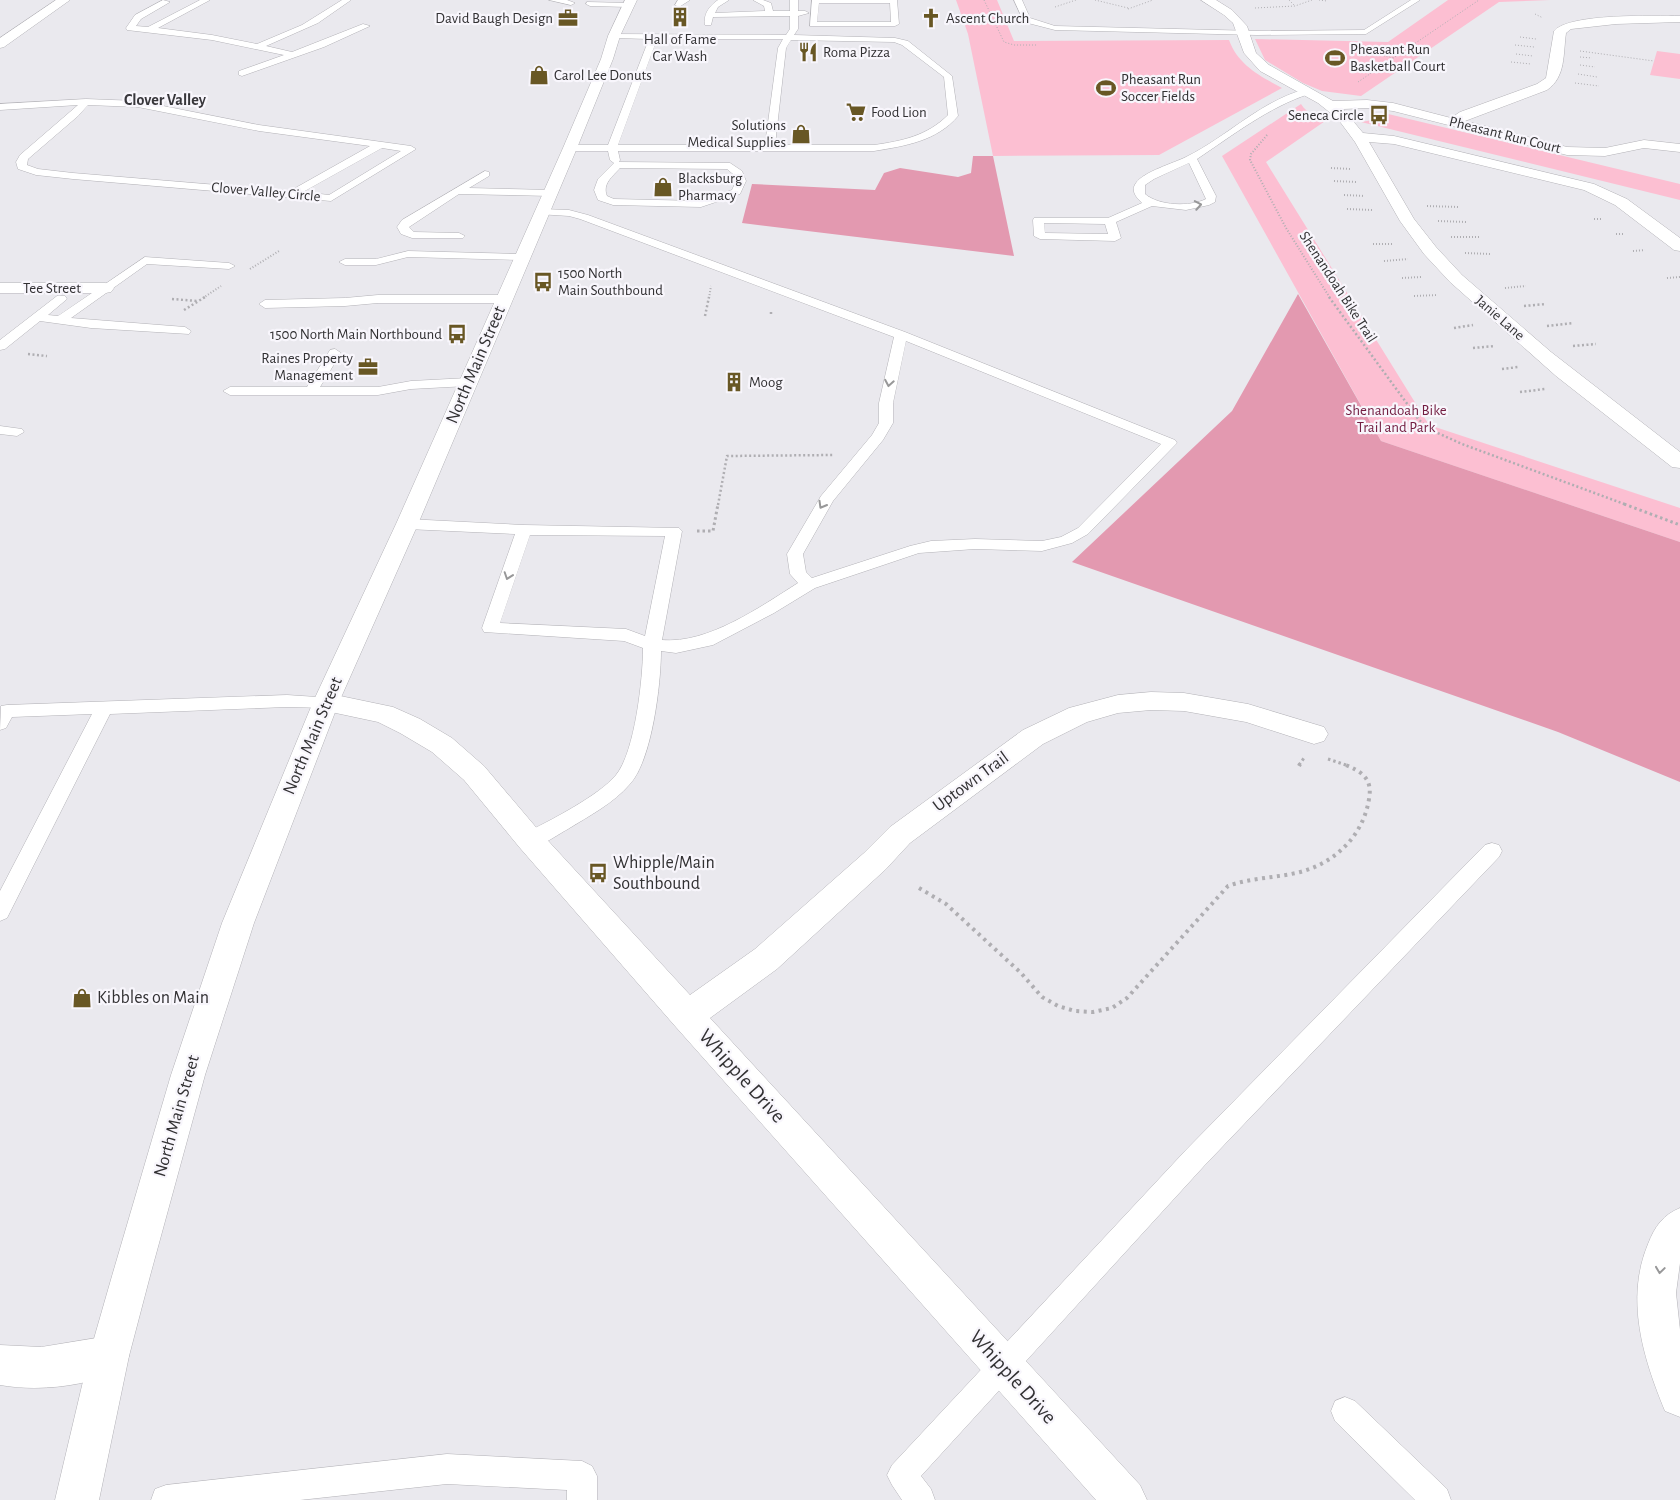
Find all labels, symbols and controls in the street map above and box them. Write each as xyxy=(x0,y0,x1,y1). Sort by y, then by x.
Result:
building icon: Hall of Fame Car Wash xyxy=(669,6,691,28)
office icon: David Baugh Design xyxy=(557,7,579,29)
church icon: Ascent Church xyxy=(920,7,942,29)
place label: David Baugh Design xyxy=(435,11,553,26)
place label: Ascent Church xyxy=(946,11,1029,26)
place label: Hall of Fame Car Wash xyxy=(644,32,716,64)
restaurant icon: Roma Pizza xyxy=(797,41,819,63)
place label: Pheasant Run Basketball Court xyxy=(1350,42,1446,74)
place label: Roma Pizza xyxy=(823,45,890,60)
sports icon: Pheasant Run Basketball Court xyxy=(1324,47,1346,69)
shop icon: Carol Lee Donuts xyxy=(528,64,550,86)
place label: Carol Lee Donuts xyxy=(554,68,652,83)
place label: Pheasant Run Soccer Fields xyxy=(1121,72,1201,104)
sports icon: Pheasant Run Soccer Fields xyxy=(1095,77,1117,99)
district label: Clover Valley xyxy=(124,92,207,109)
supermarket icon: Food Lion xyxy=(845,101,867,123)
bus stop icon: Seneca Circle xyxy=(1368,104,1390,126)
place label: Food Lion xyxy=(871,105,927,120)
place label: Seneca Circle xyxy=(1288,108,1364,123)
street label: Pheasant Run Court xyxy=(1448,114,1563,156)
place label: Solutions Medical Supplies xyxy=(688,118,786,150)
shop icon: Solutions Medical Supplies xyxy=(790,123,812,145)
place label: Blacksburg Pharmacy xyxy=(678,171,743,203)
shop icon: Blacksburg Pharmacy xyxy=(652,176,674,198)
street label: Clover Valley Circle xyxy=(211,180,321,204)
one-way arrow xyxy=(1193,201,1202,211)
street label: Shenandoah Bike Trail xyxy=(1297,229,1379,345)
place label: 1500 North Main Southbound xyxy=(558,266,663,298)
bus stop icon: 1500 North Main Southbound xyxy=(532,271,554,293)
street label: Tee Street xyxy=(23,281,81,296)
street label: Janie Lane xyxy=(1473,293,1527,343)
street label: North Main Street xyxy=(443,303,509,426)
bus stop icon: 1500 North Main Northbound xyxy=(446,323,468,345)
place label: 1500 North Main Northbound xyxy=(270,327,442,342)
place label: Raines Property Management xyxy=(261,351,354,383)
office icon: Raines Property Management xyxy=(357,356,379,378)
building icon: Moog xyxy=(723,371,745,393)
place label: Moog xyxy=(749,375,783,390)
one-way arrow xyxy=(885,378,895,387)
park label: Shenandoah Bike Trail and Park xyxy=(1345,403,1447,435)
one-way arrow xyxy=(819,500,829,509)
one-way arrow xyxy=(504,571,514,580)
street label: North Main Street xyxy=(280,674,346,797)
street label: Uptown Trail xyxy=(930,749,1012,815)
place label: Whipple/Main Southbound xyxy=(613,854,715,893)
bus stop icon: Whipple/Main Southbound xyxy=(587,862,609,884)
shop icon: Kibbles on Main xyxy=(71,987,93,1009)
place label: Kibbles on Main xyxy=(97,989,209,1007)
street label: Whipple Drive xyxy=(695,1025,789,1127)
street label: North Main Street xyxy=(151,1053,203,1179)
one-way arrow xyxy=(1655,1267,1666,1275)
street label: Whipple Drive xyxy=(966,1326,1060,1428)

